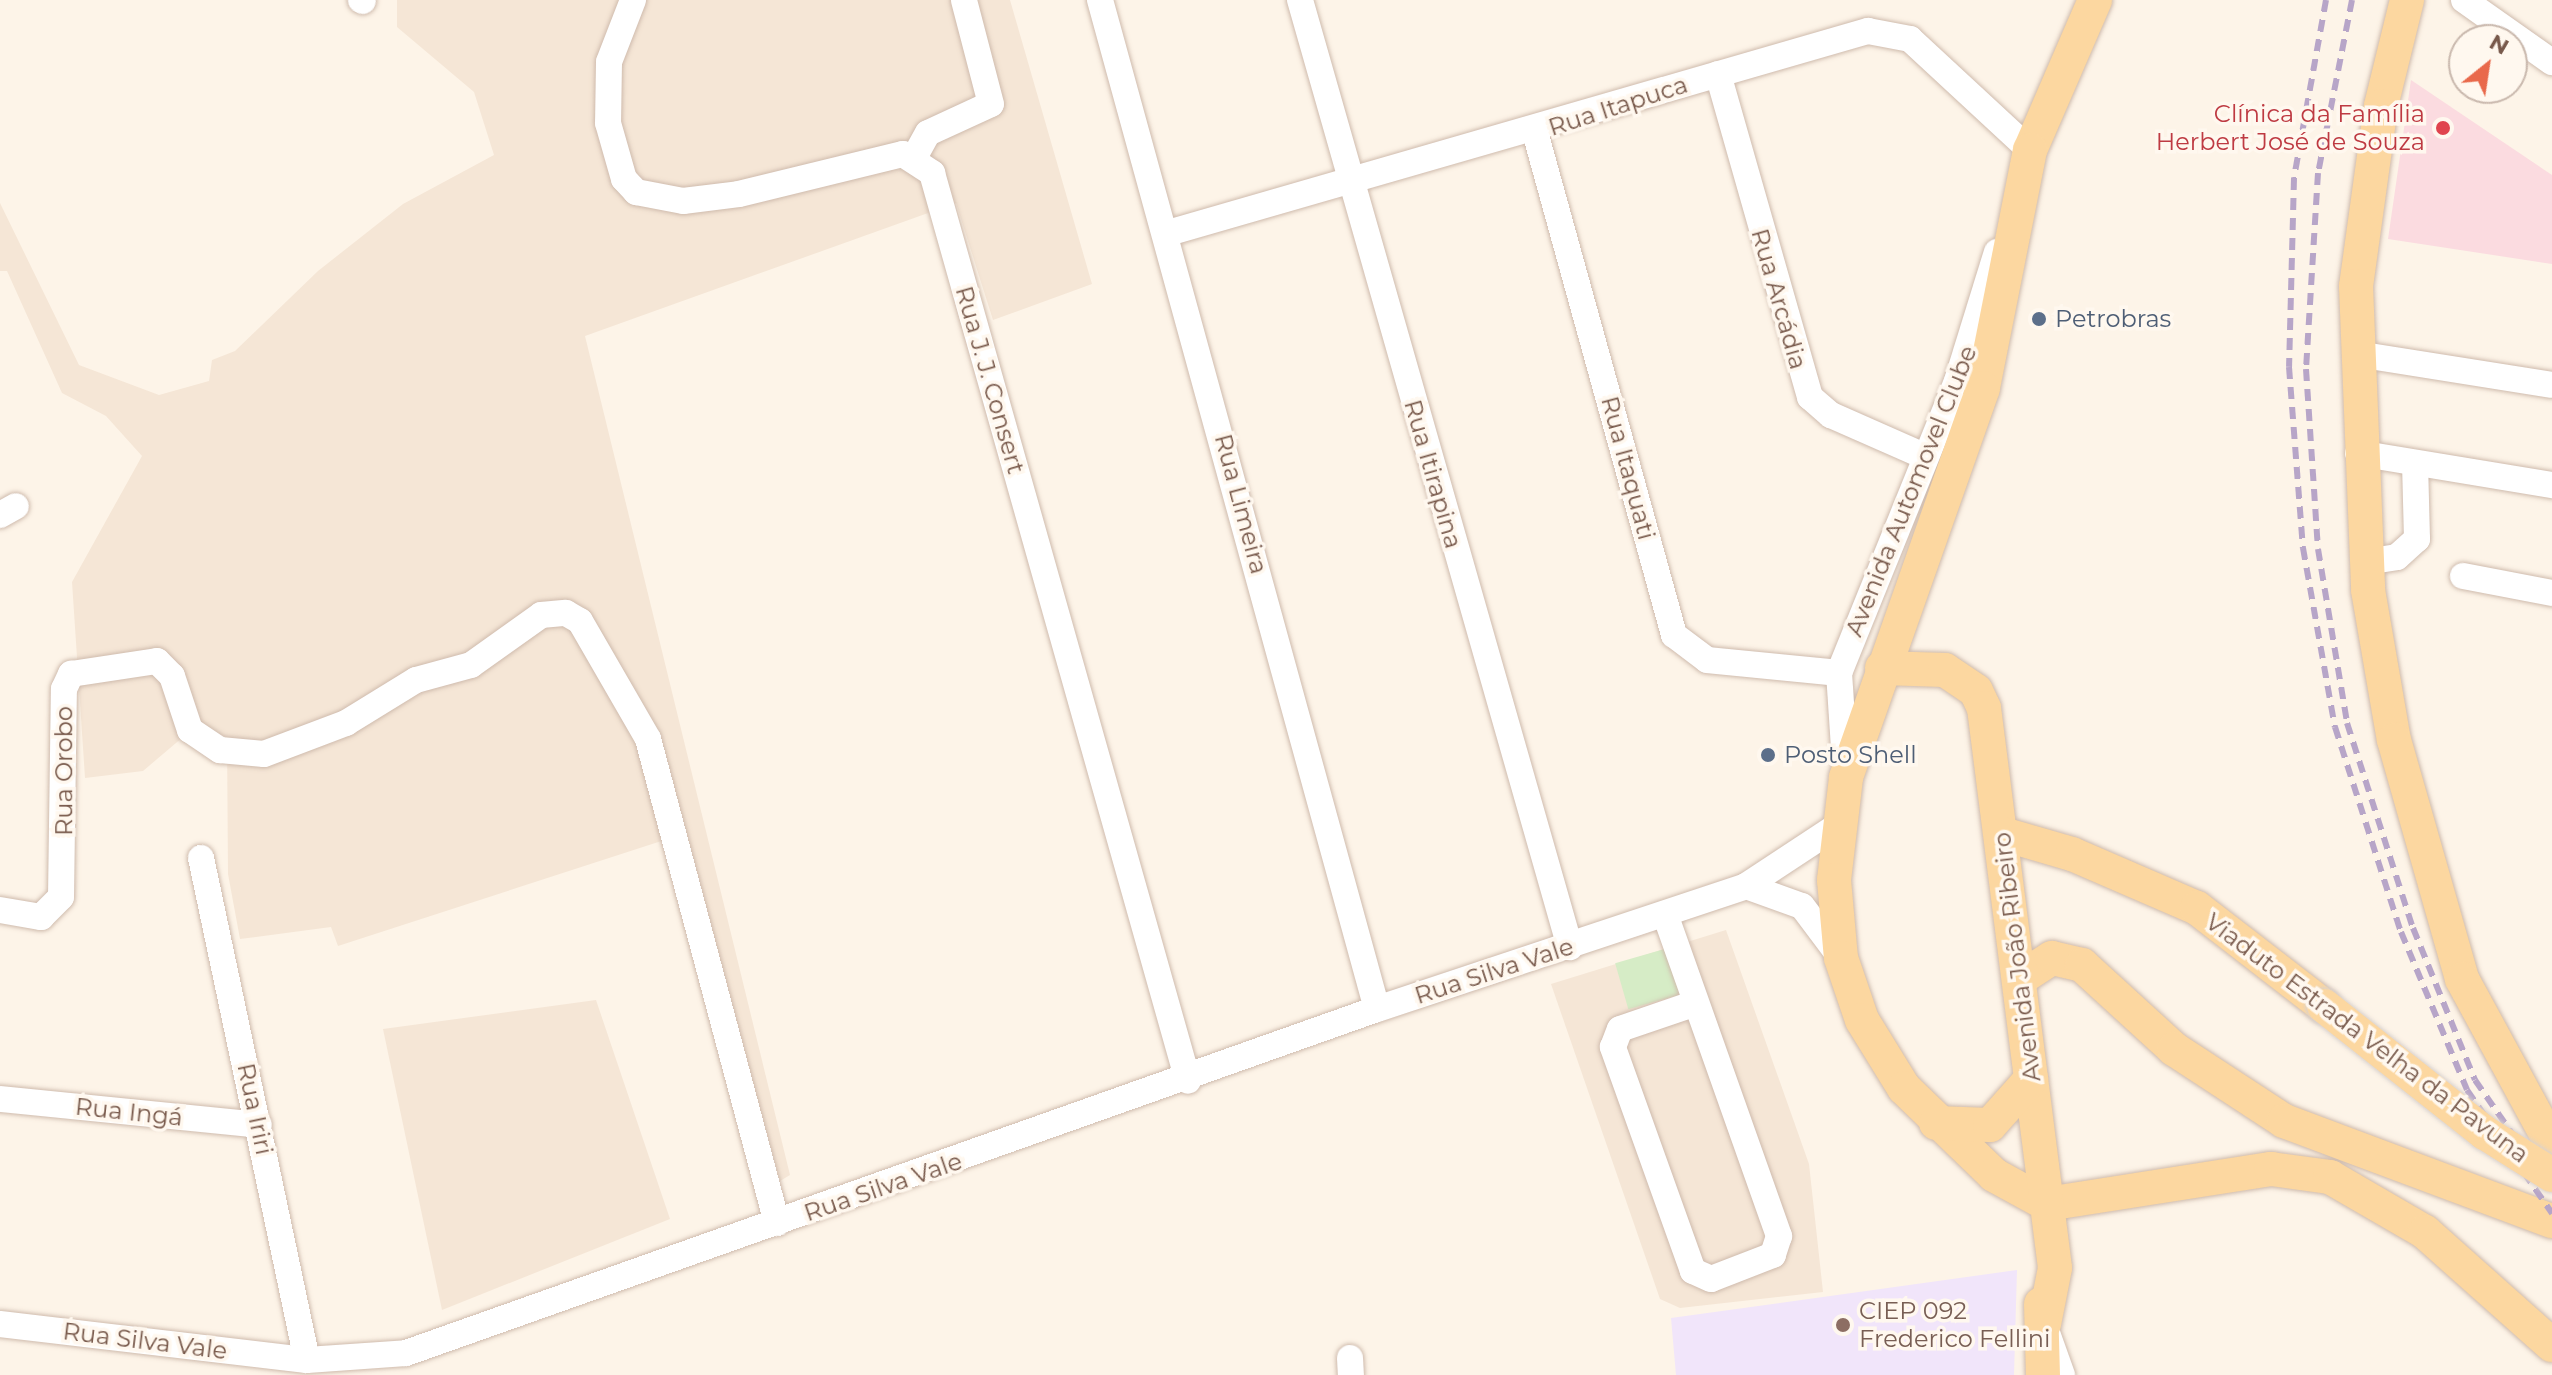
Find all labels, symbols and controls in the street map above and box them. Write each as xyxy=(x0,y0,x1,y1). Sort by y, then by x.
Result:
north arrow xyxy=(2448,24,2528,104)
text: N xyxy=(2485,28,2514,61)
street label: Rua Itapuca xyxy=(1545,70,1691,142)
place label: Clínica da Família Herbert José de Souza xyxy=(2156,100,2425,156)
marker: Clínica da Família Herbert José de Souza xyxy=(2432,117,2454,139)
street label: Rua Arcádia xyxy=(1745,225,1813,373)
street label: Rua J. J. Consert xyxy=(949,283,1031,477)
place label: Petrobras xyxy=(2055,305,2171,333)
marker: Petrobras xyxy=(2030,310,2048,328)
street label: Avenida Automovel Clube xyxy=(1839,341,1983,641)
street label: Rua Itaquati xyxy=(1595,393,1661,543)
street label: Rua Itirapina xyxy=(1398,396,1468,552)
street label: Rua Limeira xyxy=(1208,431,1274,577)
street label: Rua Orobo xyxy=(50,706,78,836)
place label: Posto Shell xyxy=(1784,741,1917,769)
marker: Posto Shell xyxy=(1759,746,1777,764)
street label: Avenida João Ribeiro xyxy=(1987,831,2047,1083)
street label: Viaduto Estrada Velha da Pavuna xyxy=(2200,907,2534,1169)
street label: Rua Silva Vale xyxy=(1411,932,1577,1010)
street label: Rua Iriri xyxy=(231,1061,279,1157)
street label: Rua Ingá xyxy=(74,1092,184,1132)
street label: Rua Silva Vale xyxy=(800,1147,966,1227)
place label: CIEP 092 Frederico Fellini xyxy=(1859,1297,2050,1353)
marker: CIEP 092 Frederico Fellini xyxy=(1834,1316,1852,1334)
street label: Rua Silva Vale xyxy=(61,1317,229,1365)

